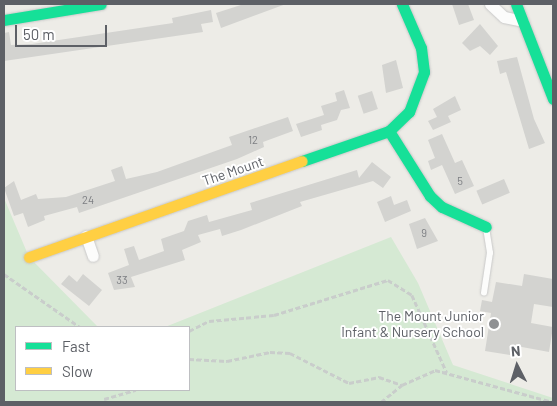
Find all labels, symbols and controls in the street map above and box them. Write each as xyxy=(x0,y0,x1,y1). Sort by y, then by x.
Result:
scale bar xyxy=(18,15,110,47)
text: 50 m xyxy=(23,25,55,43)
house number: 12 xyxy=(248,133,258,147)
street label: The Mount xyxy=(200,153,266,189)
house number: 5 xyxy=(457,174,463,188)
house number: 24 xyxy=(82,193,94,207)
house number: 9 xyxy=(421,226,427,240)
house number: 33 xyxy=(116,273,128,287)
place label: The Mount Junior Infant & Nursery School xyxy=(341,308,484,341)
marker: The Mount Junior Infant & Nursery School xyxy=(488,318,500,330)
legend xyxy=(15,326,190,391)
text: Fast xyxy=(62,337,90,355)
north arrow xyxy=(492,341,542,391)
text: N xyxy=(510,342,521,359)
text: Slow xyxy=(62,362,93,380)

